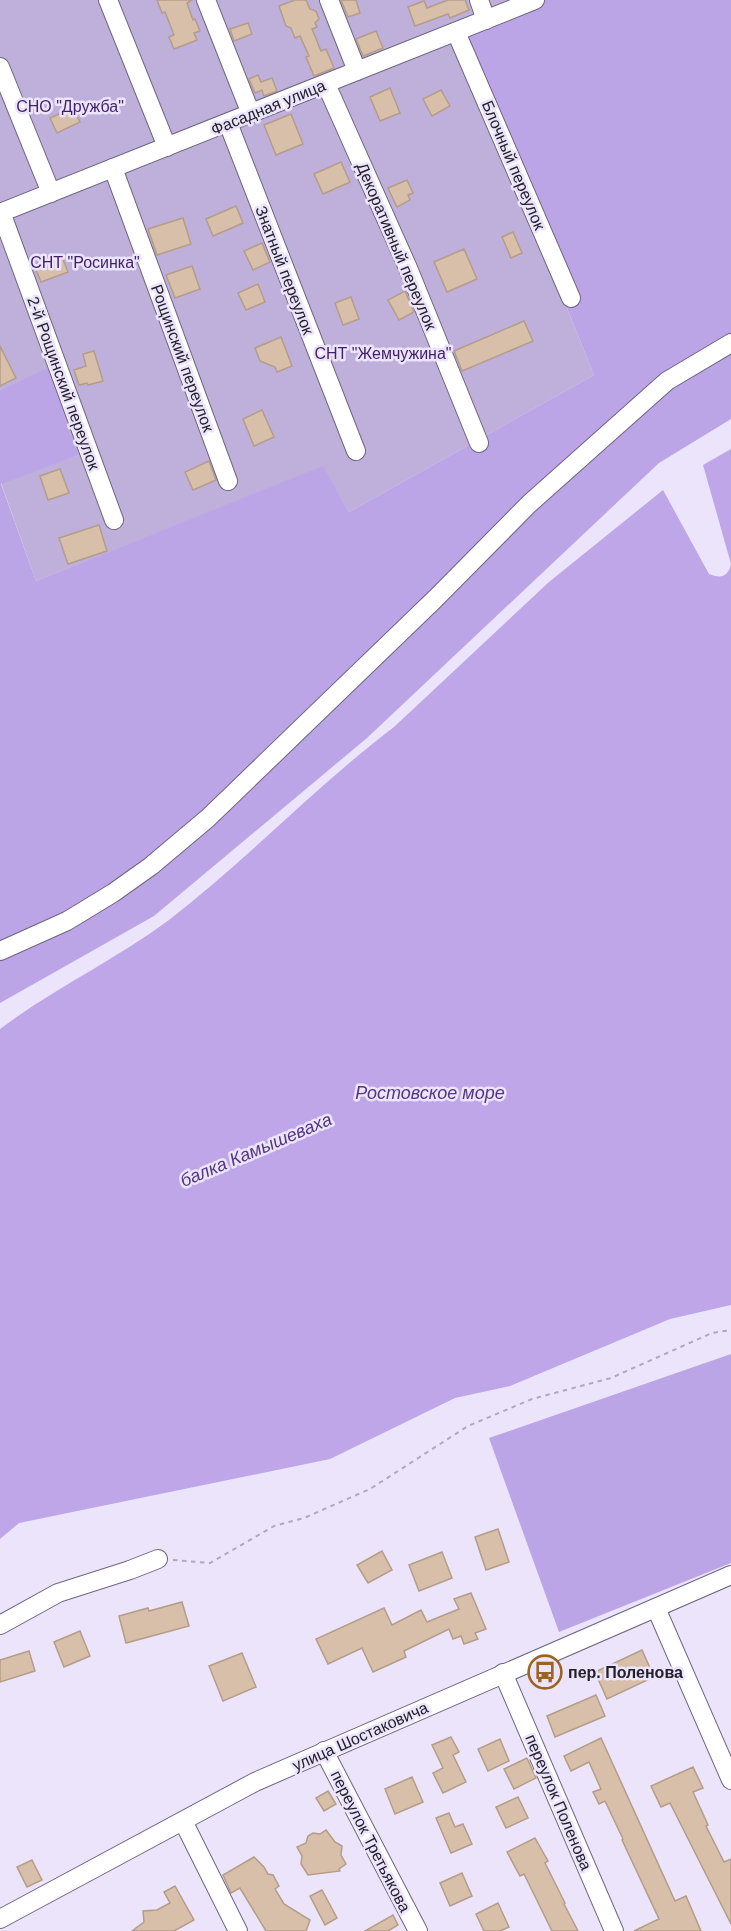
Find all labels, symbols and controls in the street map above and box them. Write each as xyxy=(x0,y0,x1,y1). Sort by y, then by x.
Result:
street label: Фасадная улица xyxy=(208,77,328,138)
park label: СНО "Дружба" xyxy=(16,98,124,115)
street label: Блочный переулок xyxy=(479,98,549,233)
street label: Декоративный переулок xyxy=(354,160,440,333)
street label: Знатный переулок xyxy=(252,203,317,338)
park label: СНТ "Росинка" xyxy=(30,254,140,271)
street label: Рощинский переулок xyxy=(148,282,217,435)
street label: 2-й Рощинский переулок xyxy=(24,294,103,473)
park label: СНТ "Жемчужина" xyxy=(314,345,452,362)
water label: Ростовское море xyxy=(355,1083,505,1103)
water label: балка Камышеваха xyxy=(177,1109,335,1191)
bus stop icon: пер. Поленова xyxy=(527,1654,563,1690)
place label: пер. Поленова xyxy=(568,1664,683,1681)
street label: улица Шостаковича xyxy=(290,1699,431,1774)
street label: переулок Поленова xyxy=(522,1732,595,1873)
street label: переулок Третьякова xyxy=(327,1768,414,1915)

